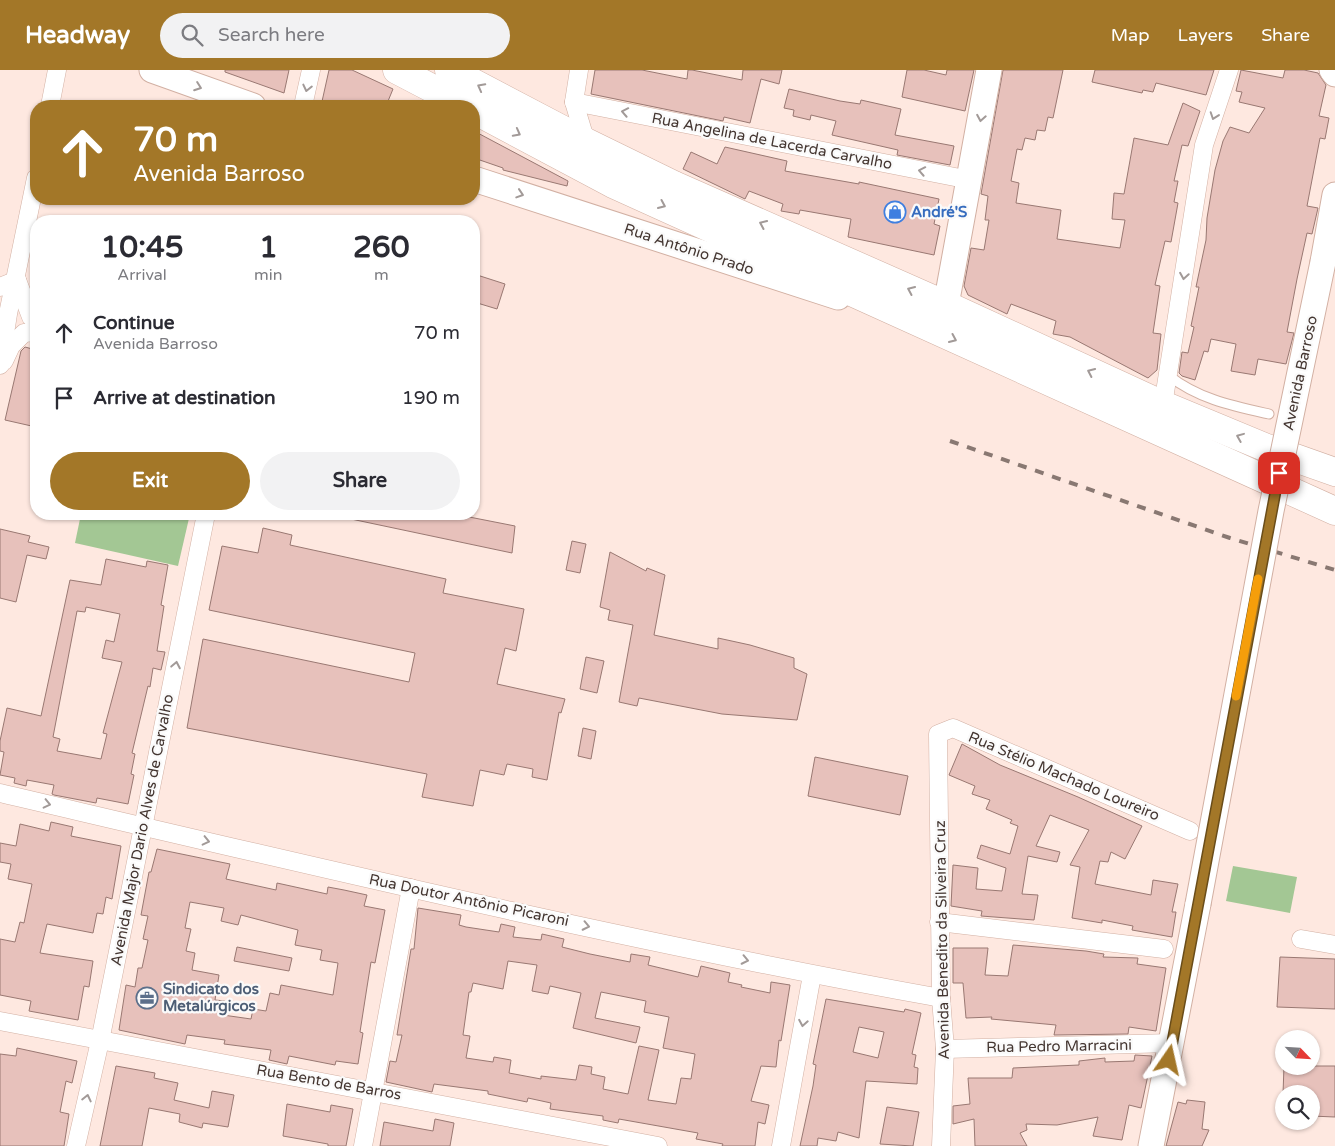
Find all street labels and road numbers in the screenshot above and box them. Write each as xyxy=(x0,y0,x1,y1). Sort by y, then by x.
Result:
street label: Rua Angelina de Lacerda Carvalho xyxy=(650,109,894,173)
street label: Rua Antônio Prado xyxy=(622,219,756,279)
street label: Avenida Barroso xyxy=(1279,314,1321,432)
street label: Avenida Major Dario Alves de Carvalho xyxy=(107,693,177,967)
street label: Rua Stélio Machado Loureiro xyxy=(966,727,1162,825)
street label: Avenida Benedito da Silveira Cruz xyxy=(931,820,953,1060)
street label: Rua Doutor Antônio Picaroni xyxy=(367,870,571,930)
street label: Rua Pedro Marracini xyxy=(986,1036,1132,1056)
street label: Rua Bento de Barros xyxy=(255,1060,403,1104)

